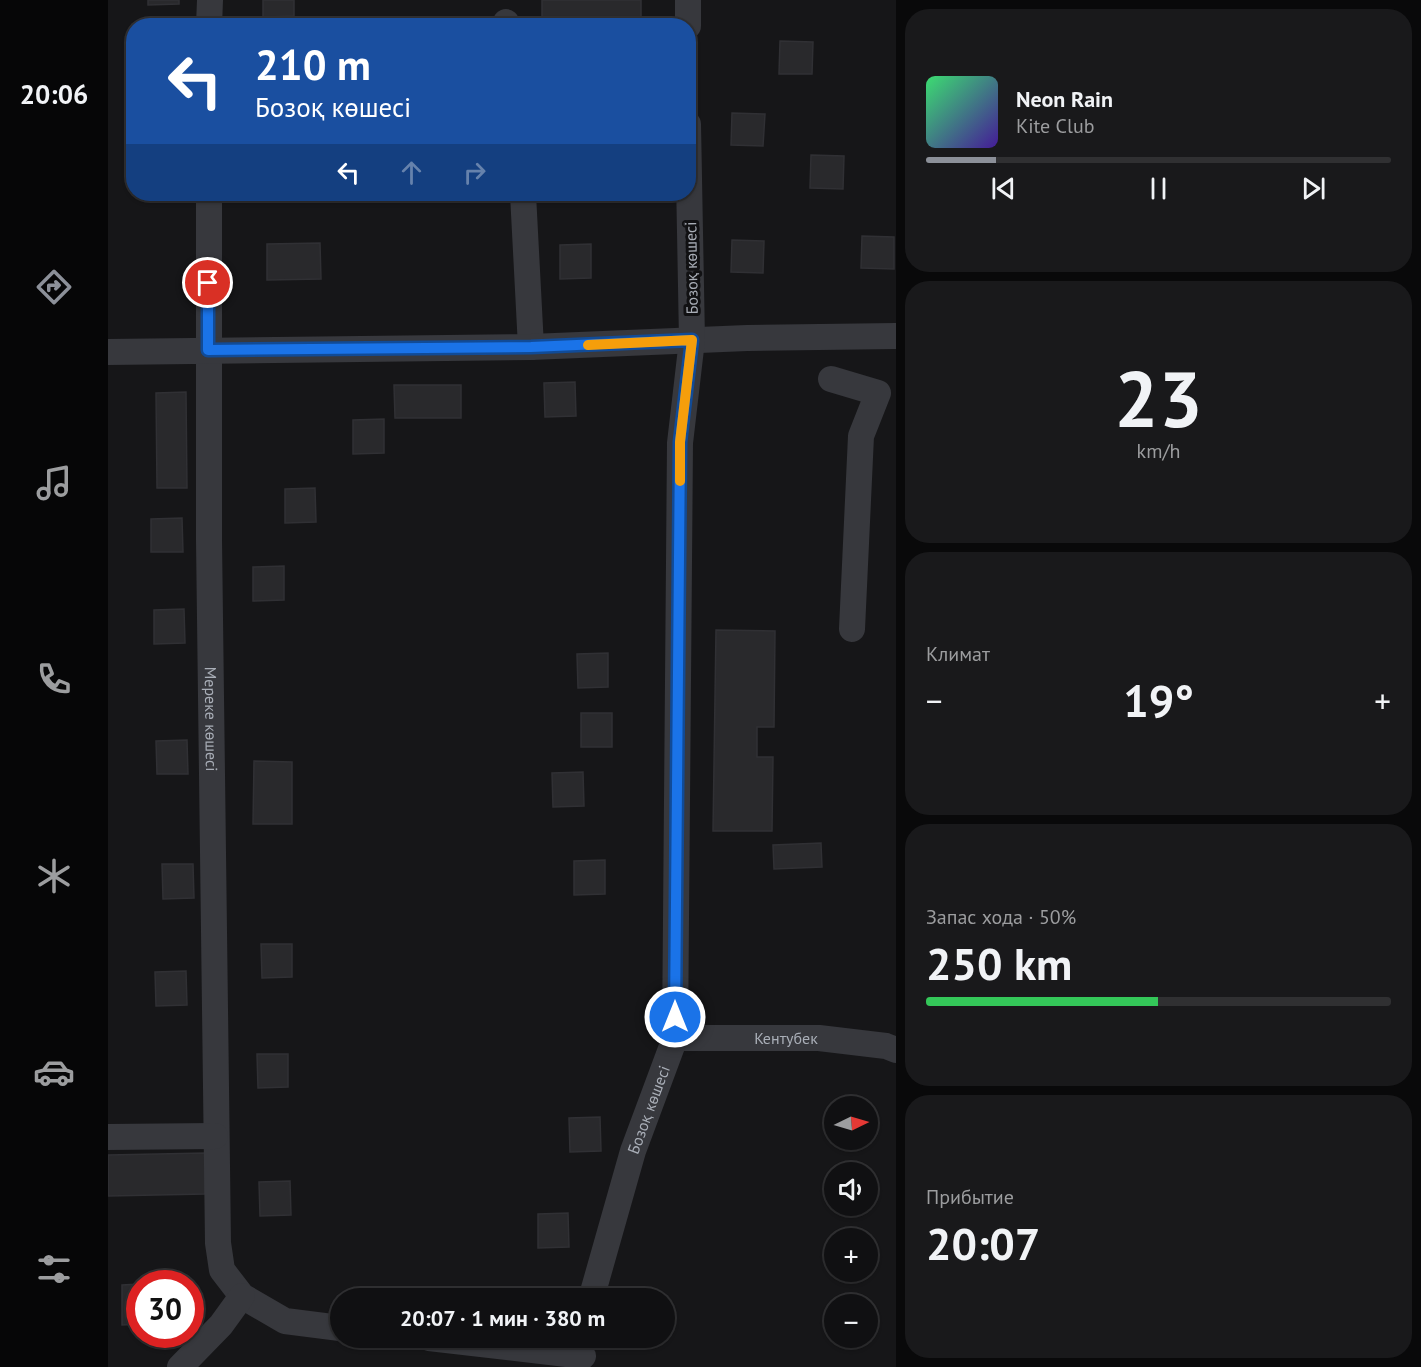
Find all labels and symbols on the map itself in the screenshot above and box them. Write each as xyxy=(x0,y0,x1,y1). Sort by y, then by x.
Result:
street label: Бозоқ көшесі xyxy=(680,222,702,314)
pin xyxy=(182,257,233,308)
street label: Мереке көшесі xyxy=(201,666,222,772)
position arrow xyxy=(643,985,707,1049)
street label: Кентубек xyxy=(754,1028,818,1048)
street label: Бозоқ көшесі xyxy=(623,1063,674,1157)
north arrow xyxy=(824,1096,878,1150)
speed limit sign: 30 xyxy=(126,1270,204,1348)

